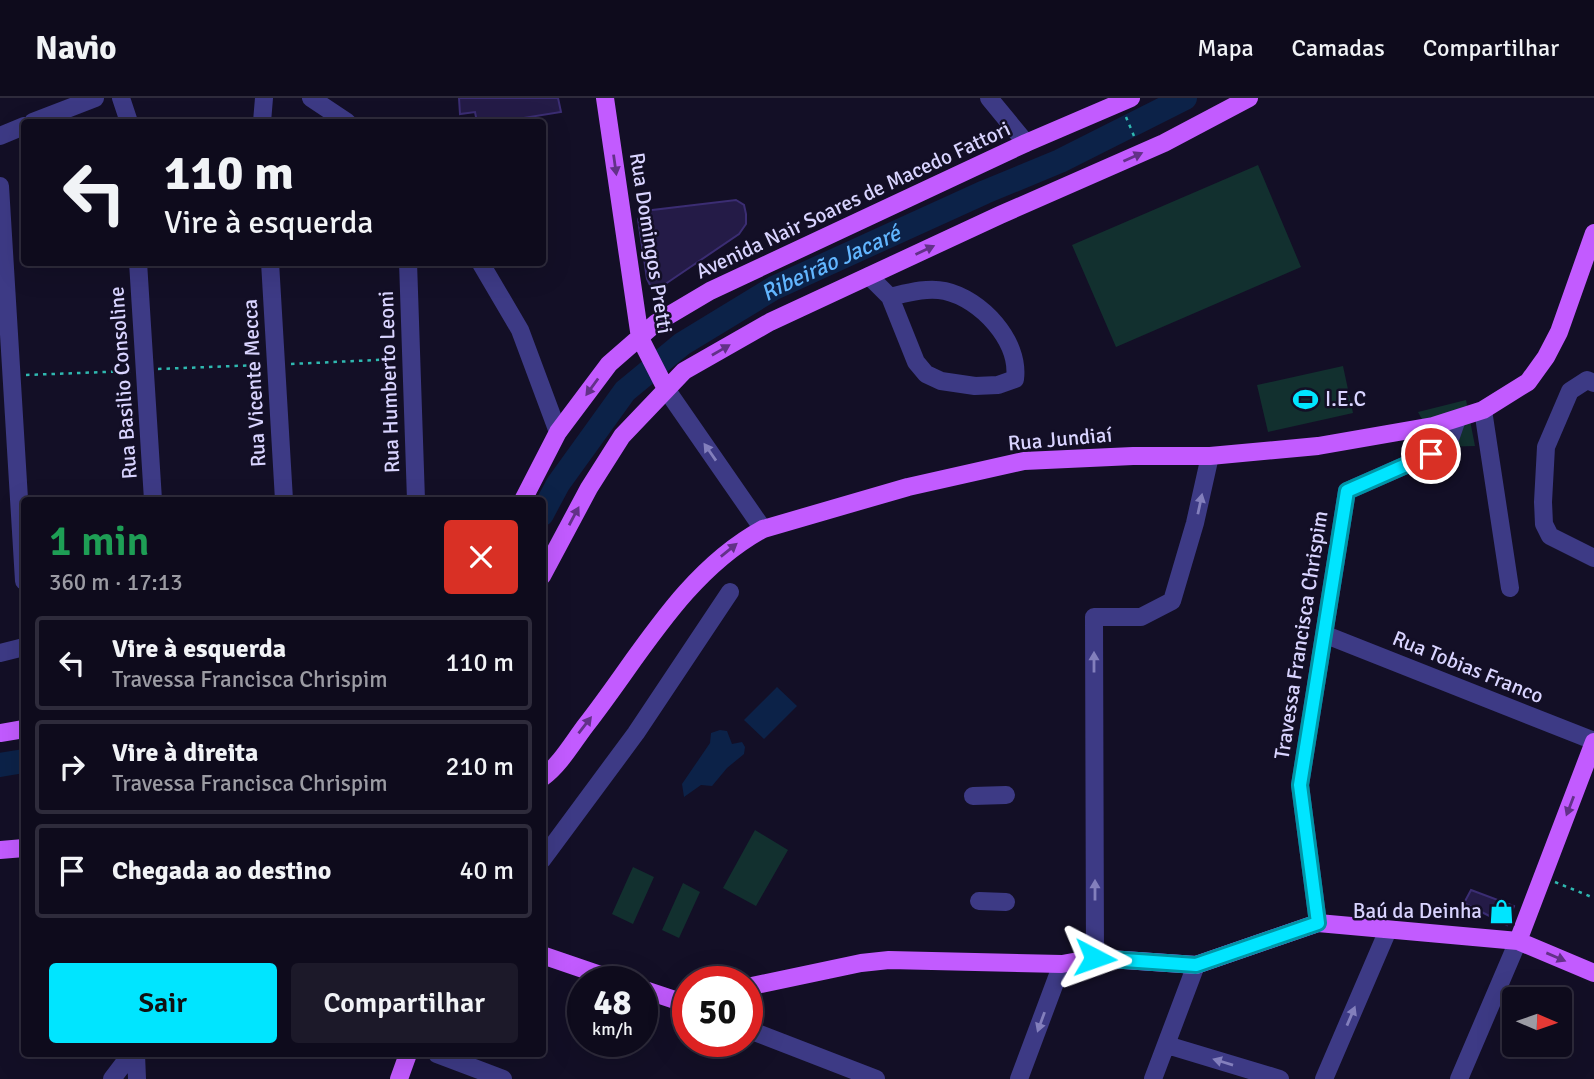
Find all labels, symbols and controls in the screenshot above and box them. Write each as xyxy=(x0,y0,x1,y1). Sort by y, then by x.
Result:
text: Navio xyxy=(35,28,117,69)
text: Mapa xyxy=(1197,33,1254,63)
text: Camadas xyxy=(1292,33,1385,63)
text: Compartilhar xyxy=(1423,33,1559,63)
street label: Avenida Nair Soares de Macedo Fattori xyxy=(691,115,1015,285)
text: 110 m xyxy=(164,143,294,203)
icon: left xyxy=(49,147,140,238)
street label: Rua Domingos Pretti xyxy=(624,151,678,335)
one-way arrow xyxy=(1123,151,1144,162)
one-way arrow xyxy=(610,155,621,177)
text: Vire à esquerda xyxy=(164,203,374,242)
water label: Ribeirão Jacaré xyxy=(755,218,906,308)
one-way arrow xyxy=(915,244,935,255)
street label: Rua Basilio Consoline xyxy=(103,286,143,480)
street label: Rua Humberto Leoni xyxy=(373,290,405,474)
street label: Rua Vicente Mecca xyxy=(237,298,271,468)
one-way arrow xyxy=(712,344,731,356)
one-way arrow xyxy=(585,377,599,396)
sports icon: I.E.C xyxy=(1291,385,1319,413)
place label: I.E.C xyxy=(1325,386,1366,412)
street label: Rua Jundiaí xyxy=(1007,421,1113,457)
pin xyxy=(1401,424,1461,484)
icon: arrive xyxy=(1412,435,1450,473)
one-way arrow xyxy=(704,443,717,462)
one-way arrow xyxy=(1194,493,1205,515)
one-way arrow xyxy=(569,506,580,526)
street label: Travessa Francisca Chrispim xyxy=(1268,509,1334,761)
text: 1 min xyxy=(49,516,150,567)
button: close xyxy=(444,520,518,594)
one-way arrow xyxy=(721,543,738,558)
text: 360 m · 17:13 xyxy=(49,568,183,597)
street label: Rua Tobias Franco xyxy=(1389,625,1547,709)
text: Vire à esquerda xyxy=(112,633,286,665)
icon: left xyxy=(53,644,91,682)
text: 110 m xyxy=(445,647,514,679)
one-way arrow xyxy=(1088,651,1100,673)
text: Travessa Francisca Chrispim xyxy=(112,665,388,694)
one-way arrow xyxy=(578,717,593,735)
text: Vire à direita xyxy=(112,737,258,769)
icon: right xyxy=(53,748,91,786)
text: 210 m xyxy=(445,751,514,783)
text: Travessa Francisca Chrispim xyxy=(112,769,388,798)
one-way arrow xyxy=(1564,795,1575,816)
icon: arrive xyxy=(53,852,91,890)
text: Chegada ao destino xyxy=(112,855,331,887)
text: 40 m xyxy=(459,855,514,887)
one-way arrow xyxy=(1089,878,1101,900)
shop icon: Baú da Deinha xyxy=(1488,897,1516,925)
place label: Baú da Deinha xyxy=(1353,898,1482,924)
position arrow xyxy=(1058,921,1132,995)
one-way arrow xyxy=(1546,951,1566,963)
button: Sair xyxy=(49,963,277,1043)
button: Compartilhar xyxy=(291,963,518,1043)
speed limit sign: 50 xyxy=(672,966,763,1057)
text: 48 xyxy=(594,981,631,1024)
north arrow xyxy=(1502,987,1572,1057)
map controls xyxy=(1502,987,1572,1057)
one-way arrow xyxy=(1345,1006,1357,1026)
one-way arrow xyxy=(1035,1011,1046,1032)
text: km/h xyxy=(592,1018,633,1040)
one-way arrow xyxy=(1212,1057,1233,1067)

